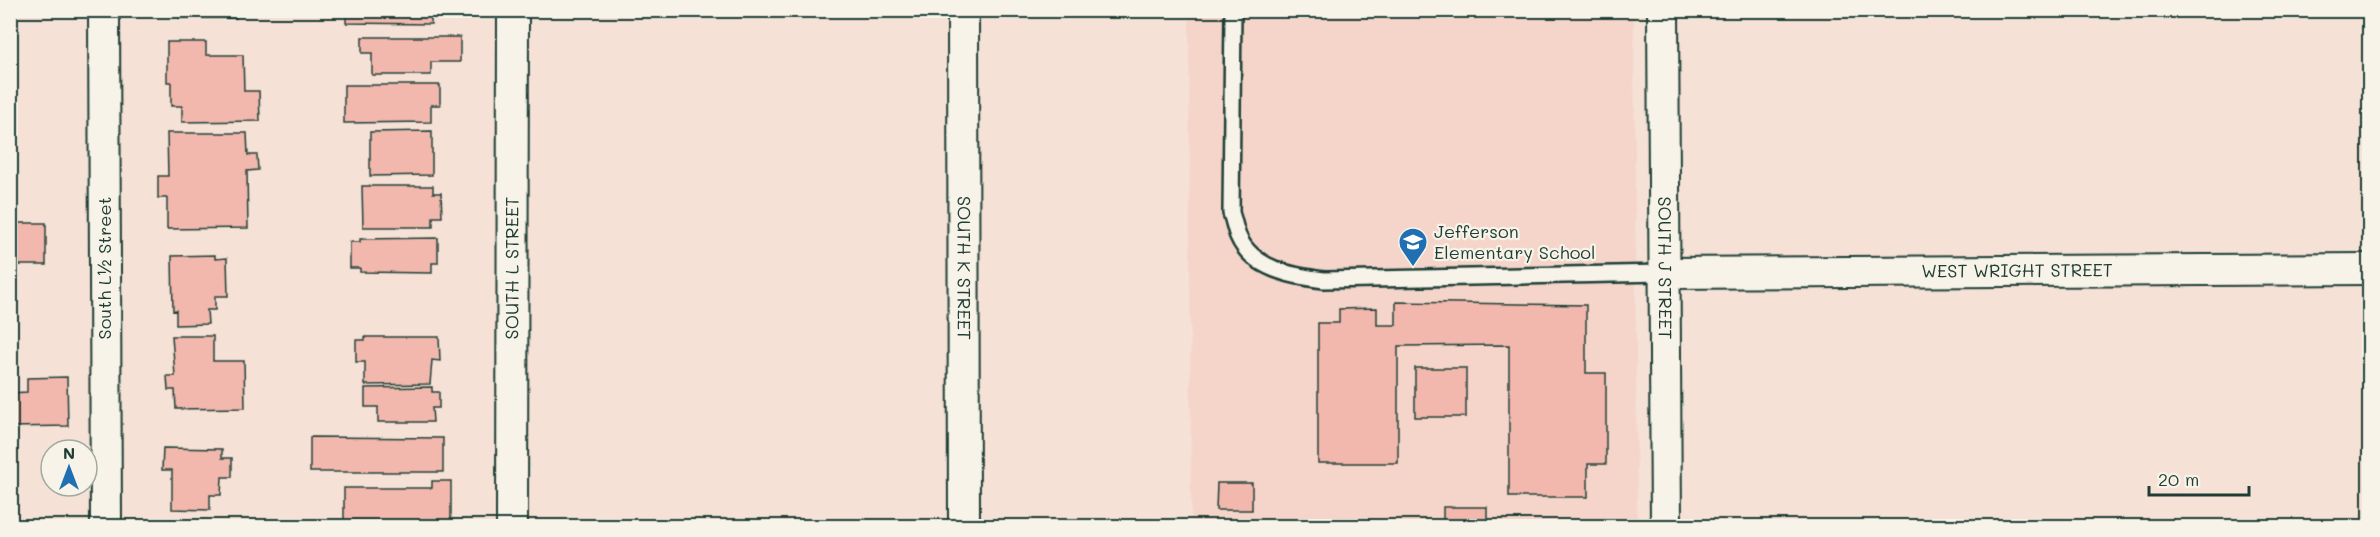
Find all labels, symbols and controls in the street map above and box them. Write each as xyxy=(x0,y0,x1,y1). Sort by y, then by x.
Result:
street label: SOUTH K STREET xyxy=(952,196,977,340)
street label: SOUTH J STREET xyxy=(1653,196,1678,340)
street label: South L½ Street xyxy=(92,197,116,339)
street label: SOUTH L STREET xyxy=(499,197,524,339)
place label: Jefferson Elementary School xyxy=(1434,219,1596,264)
school or university icon: Jefferson Elementary School xyxy=(1397,226,1429,268)
street label: WEST WRIGHT STREET xyxy=(1921,257,2113,283)
north arrow xyxy=(39,438,99,498)
text: N xyxy=(63,442,75,463)
scale bar xyxy=(2149,459,2250,497)
text: 20 m xyxy=(2158,467,2199,491)

